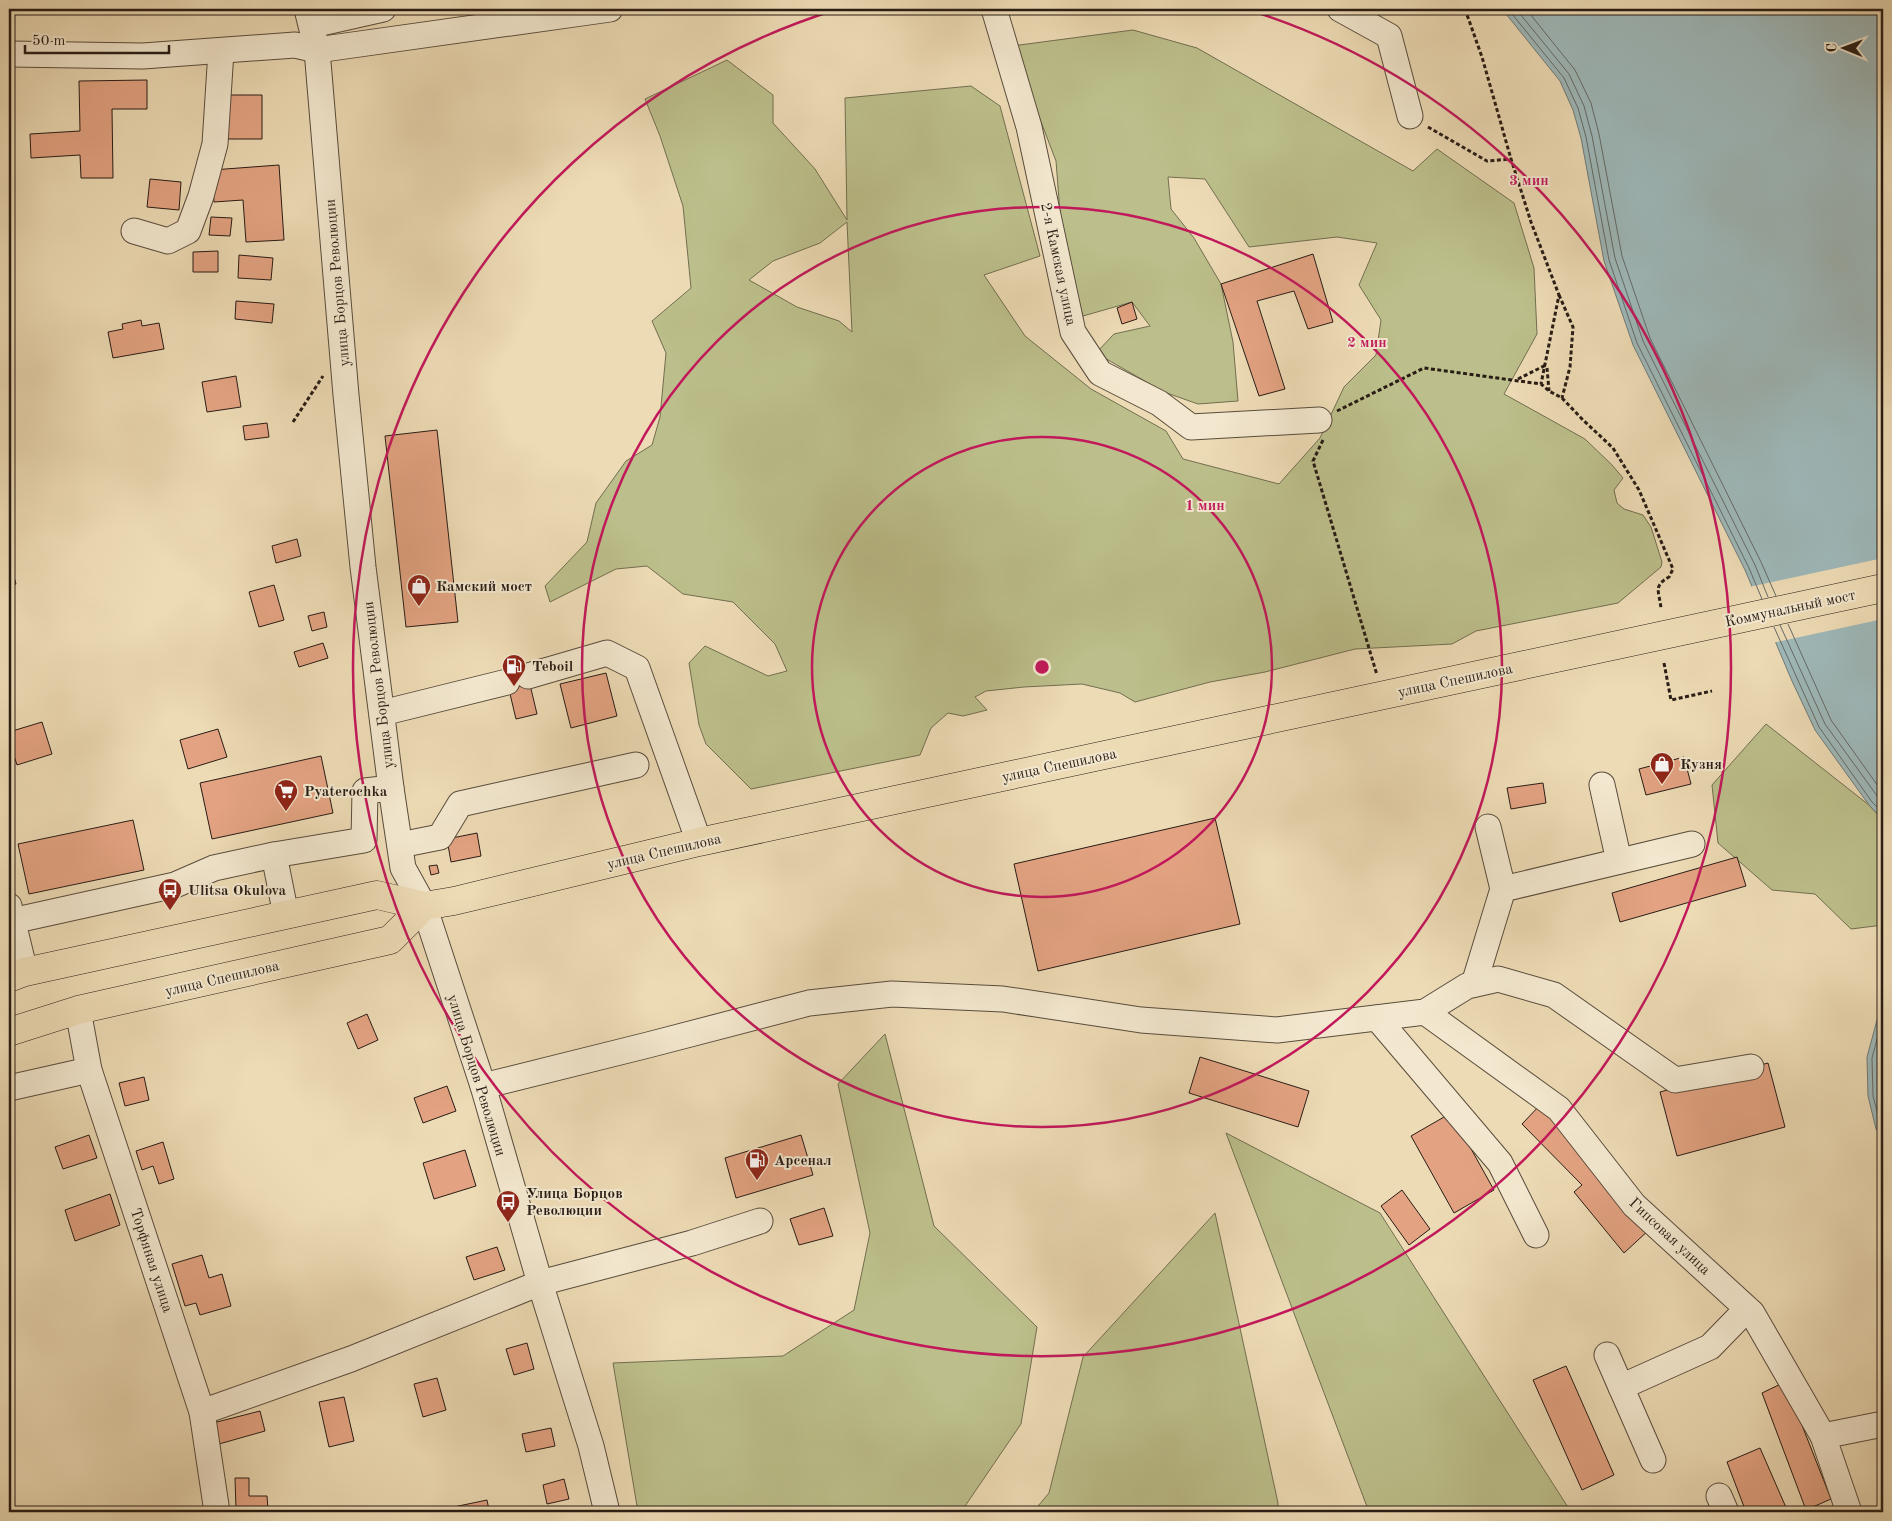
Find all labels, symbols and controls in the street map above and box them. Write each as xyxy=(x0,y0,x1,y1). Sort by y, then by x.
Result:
scale bar xyxy=(25,22,169,54)
north arrow xyxy=(1820,22,1870,72)
text: 50 m xyxy=(32,34,66,49)
text: С xyxy=(1825,43,1839,53)
text: 3 мин xyxy=(1509,174,1549,189)
street label: улица Борцов Революции xyxy=(324,198,353,367)
street label: 2-я Камская улица xyxy=(1037,202,1078,328)
text: 2 мин xyxy=(1347,336,1387,351)
text: 1 мин xyxy=(1185,499,1225,514)
shop icon: Камский мост xyxy=(406,573,432,607)
place label: Камский мост xyxy=(436,580,532,595)
street label: Коммунальный мост xyxy=(1724,588,1857,631)
street label: улица Борцов Революции xyxy=(362,600,397,769)
fuel station icon: Teboil xyxy=(501,653,527,687)
centre of rings xyxy=(1033,658,1051,676)
place label: Teboil xyxy=(532,660,574,675)
street label: улица Спешилова xyxy=(1397,662,1515,701)
street label: улица Спешилова xyxy=(1001,747,1119,786)
shop icon: Кузня xyxy=(1649,751,1675,785)
place label: Кузня xyxy=(1680,758,1722,773)
supermarket icon: Pyaterochka xyxy=(273,778,299,812)
place label: Pyaterochka xyxy=(304,785,388,800)
street label: улица Спешилова xyxy=(606,832,724,873)
bus stop icon: Ulitsa Okulova xyxy=(157,877,183,911)
place label: Ulitsa Okulova xyxy=(188,884,287,899)
street label: улица Спешилова xyxy=(164,959,282,1000)
street label: улица Борцов Революции xyxy=(444,993,507,1158)
fuel station icon: Арсенал xyxy=(744,1147,770,1181)
place label: Арсенал xyxy=(774,1154,832,1169)
place label: Улица Борцов Революции xyxy=(526,1187,623,1219)
bus stop icon: Улица Борцов Революции xyxy=(495,1189,521,1223)
street label: Гипсовая улица xyxy=(1625,1196,1713,1279)
street label: Торфяная улица xyxy=(127,1206,175,1315)

